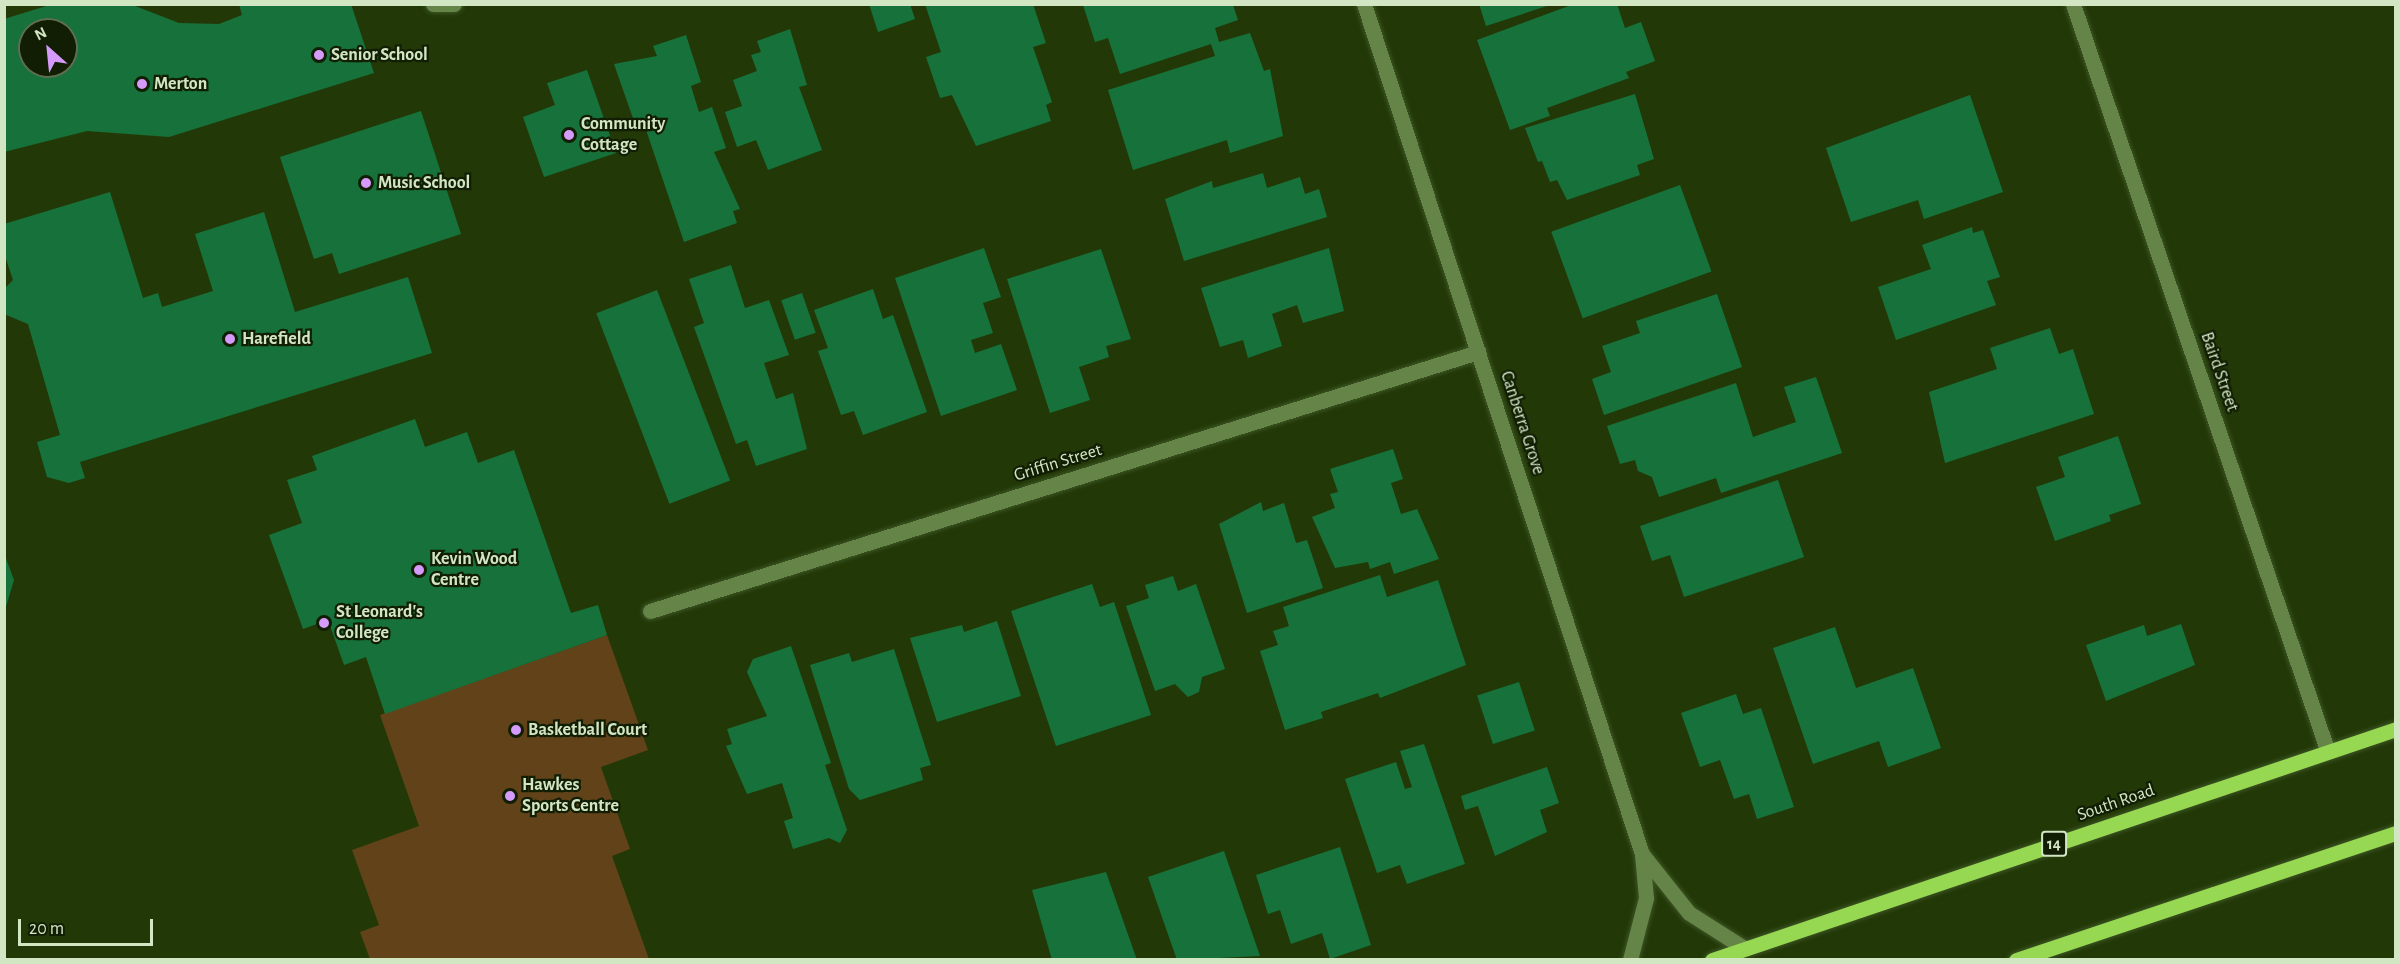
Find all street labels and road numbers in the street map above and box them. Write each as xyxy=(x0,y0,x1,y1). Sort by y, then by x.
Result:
street label: Baird Street xyxy=(2195,329,2243,415)
street label: Canberra Grove xyxy=(1495,369,1549,477)
street label: Griffin Street xyxy=(1011,439,1105,487)
street label: South Road xyxy=(2075,780,2157,826)
road number: 14 xyxy=(2040,831,2068,857)

